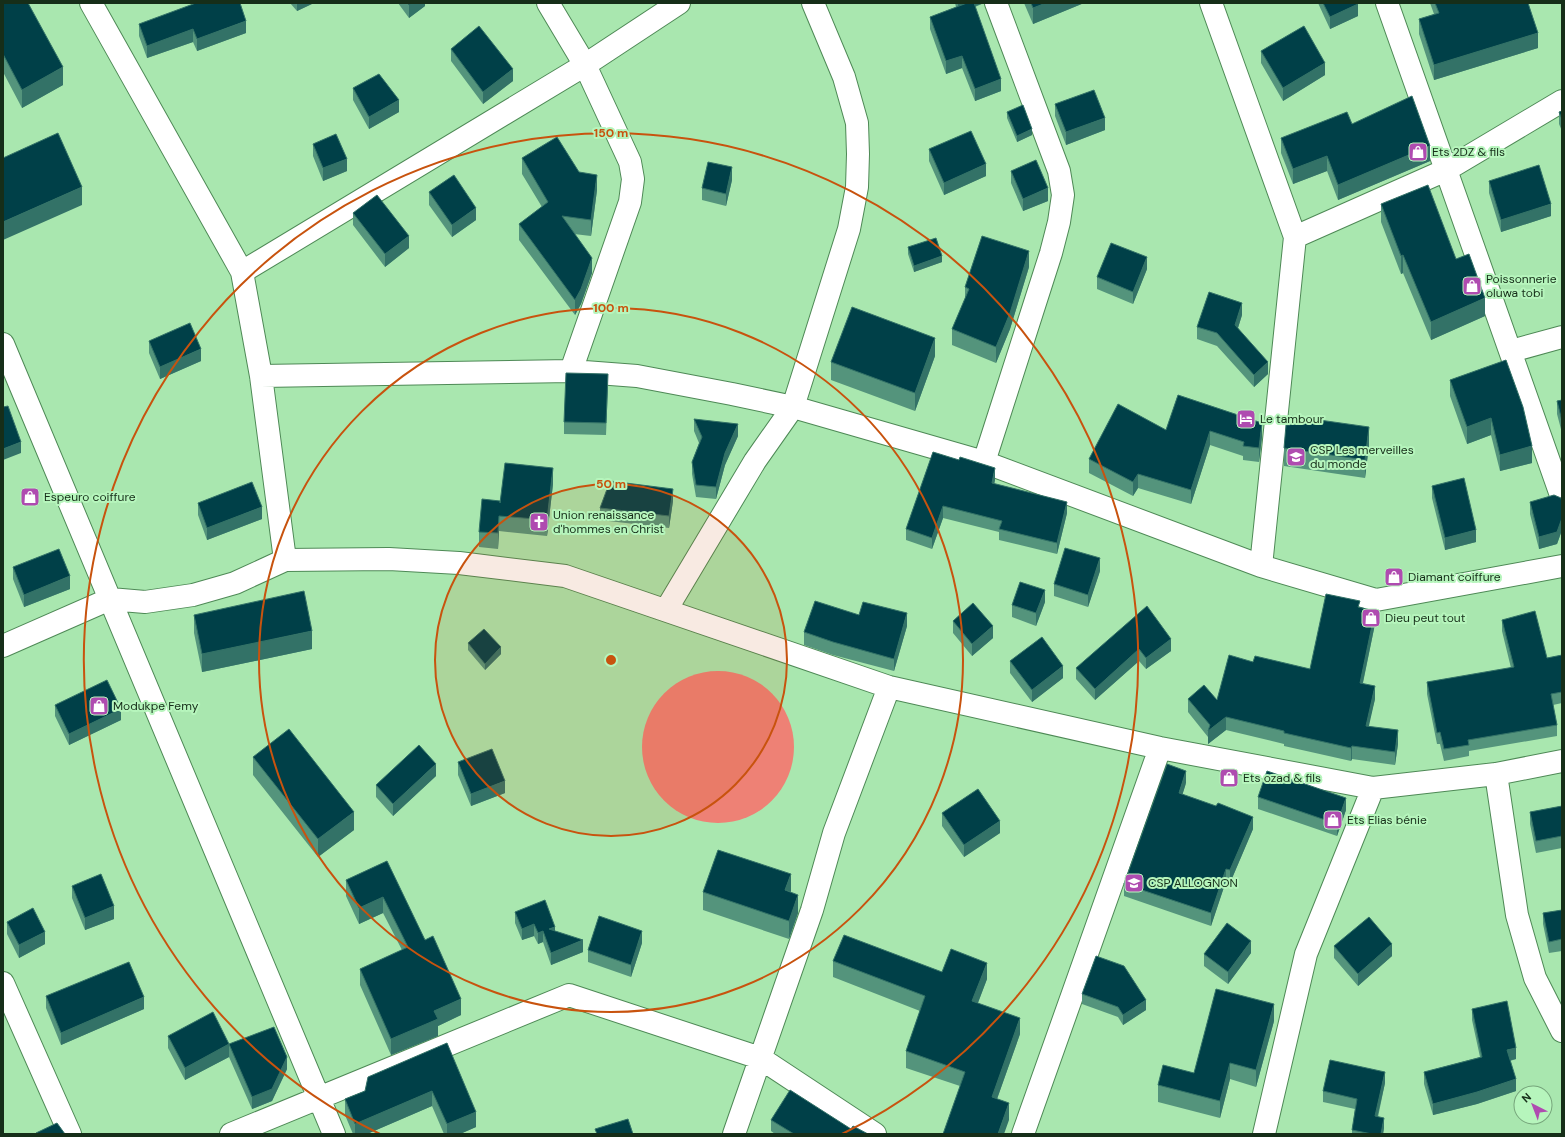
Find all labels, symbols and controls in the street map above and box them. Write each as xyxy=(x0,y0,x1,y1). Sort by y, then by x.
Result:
text: 150 m xyxy=(594,125,628,141)
shop icon: Ets 2DZ & fils xyxy=(1407,141,1429,163)
place label: Ets 2DZ & fils xyxy=(1432,144,1505,160)
place label: Poissonnerie oluwa tobi xyxy=(1486,271,1557,301)
shop icon: Poissonnerie oluwa tobi xyxy=(1461,275,1483,297)
text: 100 m xyxy=(593,300,629,316)
hotel icon: Le tambour xyxy=(1235,408,1257,430)
place label: Le tambour xyxy=(1260,411,1325,427)
place label: CSP Les merveilles du monde xyxy=(1310,442,1414,472)
school or university icon: CSP Les merveilles du monde xyxy=(1285,446,1307,468)
text: 50 m xyxy=(596,476,626,492)
shop icon: Espeuro coiffure xyxy=(19,486,41,508)
place label: Espeuro coiffure xyxy=(44,489,136,505)
place label: Union renaissance d'hommes en Christ xyxy=(553,507,664,537)
church icon: Union renaissance d'hommes en Christ xyxy=(528,511,550,533)
shop icon: Diamant coiffure xyxy=(1383,566,1405,588)
place label: Diamant coiffure xyxy=(1408,569,1501,585)
shop icon: Dieu peut tout xyxy=(1360,607,1382,629)
place label: Dieu peut tout xyxy=(1385,610,1466,626)
centre of rings xyxy=(604,653,618,667)
shop icon: Modukpe Femy xyxy=(88,695,110,717)
place label: Modukpe Femy xyxy=(113,698,199,714)
shop icon: Ets ozad & fils xyxy=(1218,767,1240,789)
place label: Ets ozad & fils xyxy=(1243,770,1321,786)
shop icon: Ets Elias bénie xyxy=(1322,809,1344,831)
place label: Ets Elias bénie xyxy=(1347,812,1427,828)
school or university icon: CSP ALLOGNON xyxy=(1123,872,1145,894)
place label: CSP ALLOGNON xyxy=(1148,875,1238,891)
north arrow xyxy=(1513,1085,1553,1125)
text: N xyxy=(1519,1090,1534,1105)

